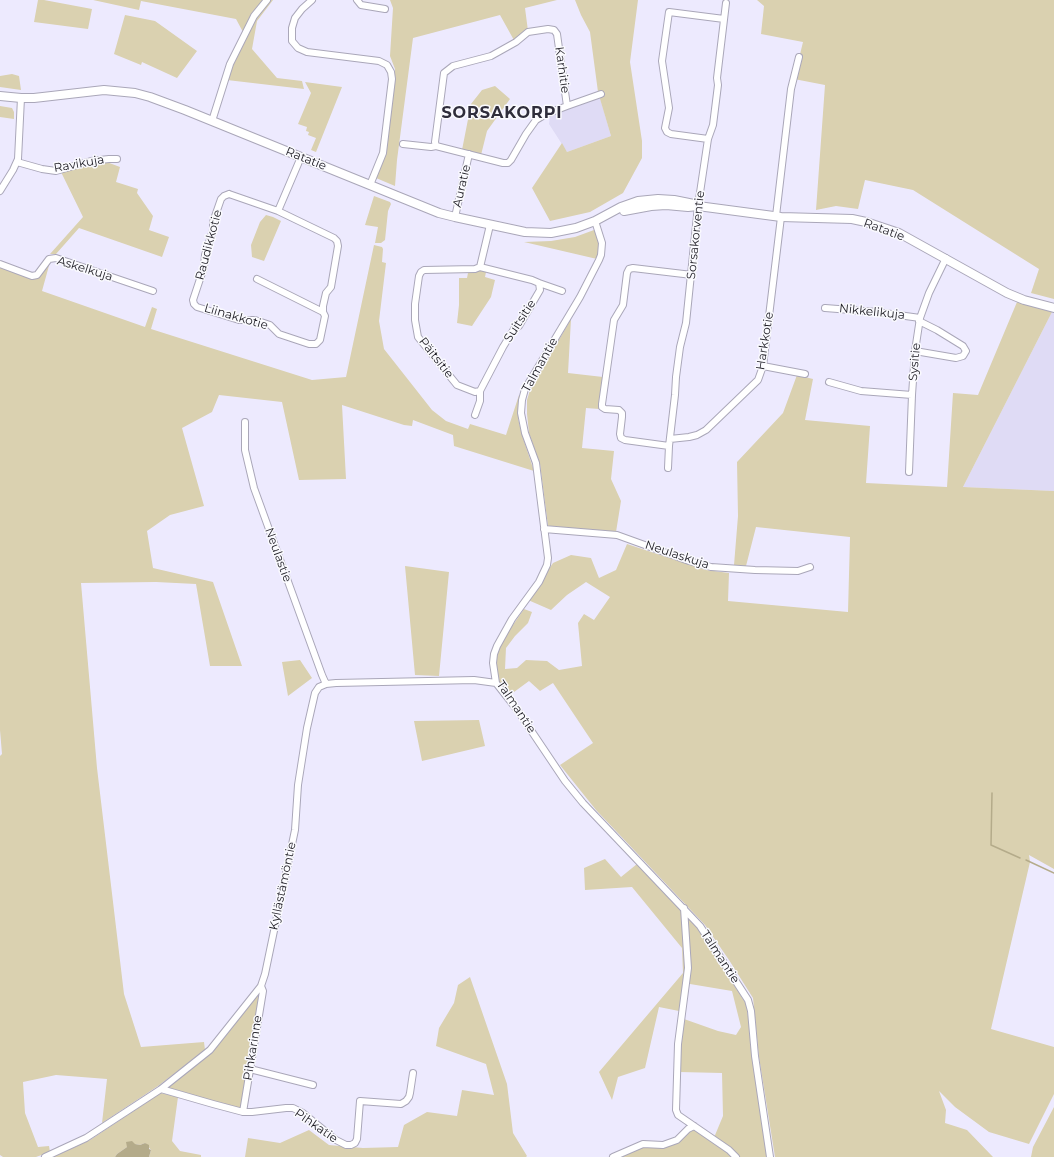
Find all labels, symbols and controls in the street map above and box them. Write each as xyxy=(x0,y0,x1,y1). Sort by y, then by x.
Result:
street label: Karhitie xyxy=(552,46,572,94)
district label: SORSAKORPI xyxy=(441,103,563,123)
street label: Ratatie xyxy=(283,144,329,174)
street label: Ravikuja xyxy=(53,152,105,176)
street label: Auratie xyxy=(450,163,474,209)
street label: Sorsakorventie xyxy=(684,190,708,280)
street label: Raudikkotie xyxy=(193,208,225,282)
street label: Ratatie xyxy=(861,216,907,244)
street label: Askelkuja xyxy=(56,254,114,284)
street label: Suitsitie xyxy=(501,297,539,345)
street label: Liinakkotie xyxy=(202,301,270,333)
street label: Nikkelikuja xyxy=(838,301,906,323)
street label: Harkkotie xyxy=(753,311,777,371)
street label: Päitsitie xyxy=(416,335,456,381)
street label: Talmantie xyxy=(519,335,561,395)
street label: Sysitie xyxy=(906,342,924,382)
street label: Neulastie xyxy=(262,526,294,584)
street label: Neulaskuja xyxy=(643,538,711,572)
street label: Talmantie xyxy=(493,678,539,736)
street label: Kyllästämöntie xyxy=(267,841,299,931)
street label: Talmantie xyxy=(698,928,742,986)
street label: Pihkarinne xyxy=(241,1015,265,1081)
street label: Pihkatie xyxy=(292,1106,340,1146)

